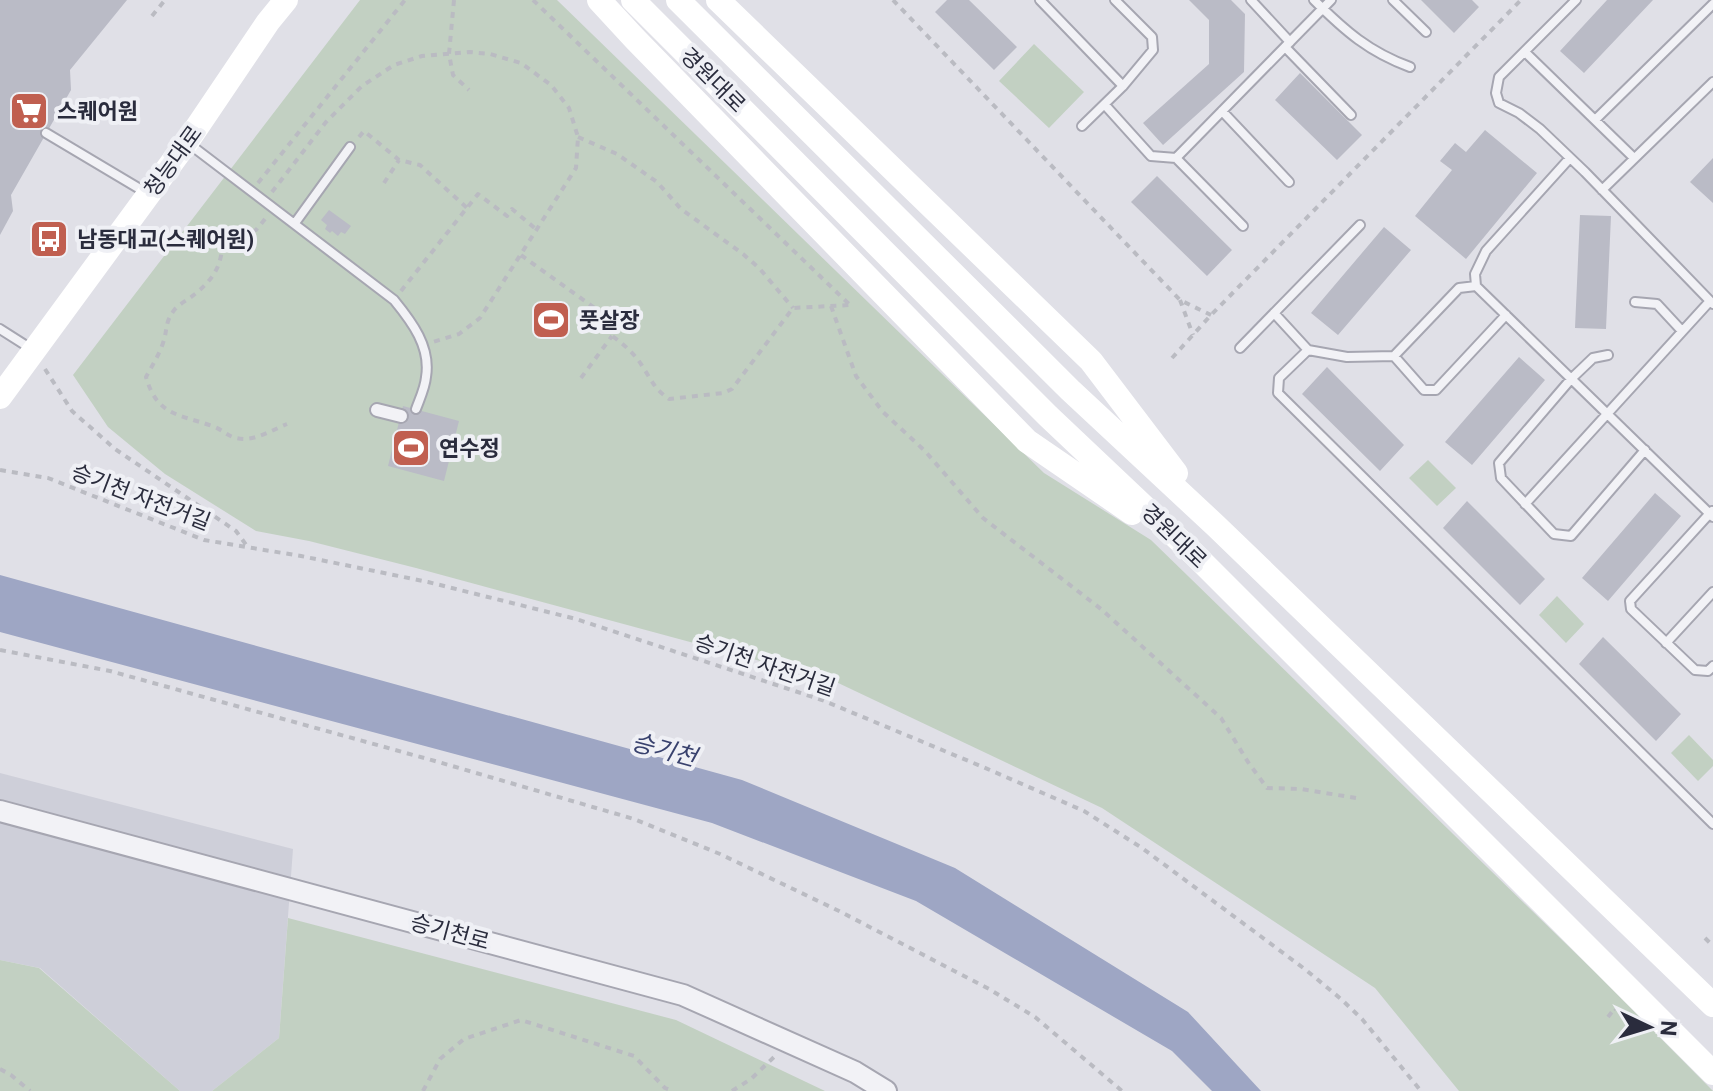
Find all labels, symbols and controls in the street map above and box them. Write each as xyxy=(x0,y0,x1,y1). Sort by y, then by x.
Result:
street label: 경원대로 xyxy=(676,43,750,117)
supermarket icon: 스퀘어원 xyxy=(8,90,50,132)
place label: 스퀘어원 xyxy=(57,99,138,124)
street label: 청능대로 xyxy=(139,121,207,201)
bus stop icon: 남동대교(스퀘어원) xyxy=(28,218,70,260)
place label: 남동대교(스퀘어원) xyxy=(77,227,254,252)
sports icon: 풋살장 xyxy=(530,299,572,341)
place label: 풋살장 xyxy=(579,308,640,333)
sports icon: 연수정 xyxy=(390,427,432,469)
place label: 연수정 xyxy=(439,436,500,461)
street label: 승기천 자전거길 xyxy=(68,459,214,535)
street label: 경원대로 xyxy=(1136,499,1212,573)
street label: 승기천 자전거길 xyxy=(691,629,839,701)
water label: 승기천 xyxy=(628,728,702,773)
street label: 승기천로 xyxy=(408,909,492,955)
north arrow xyxy=(1609,987,1689,1067)
text: N xyxy=(1655,1020,1681,1037)

